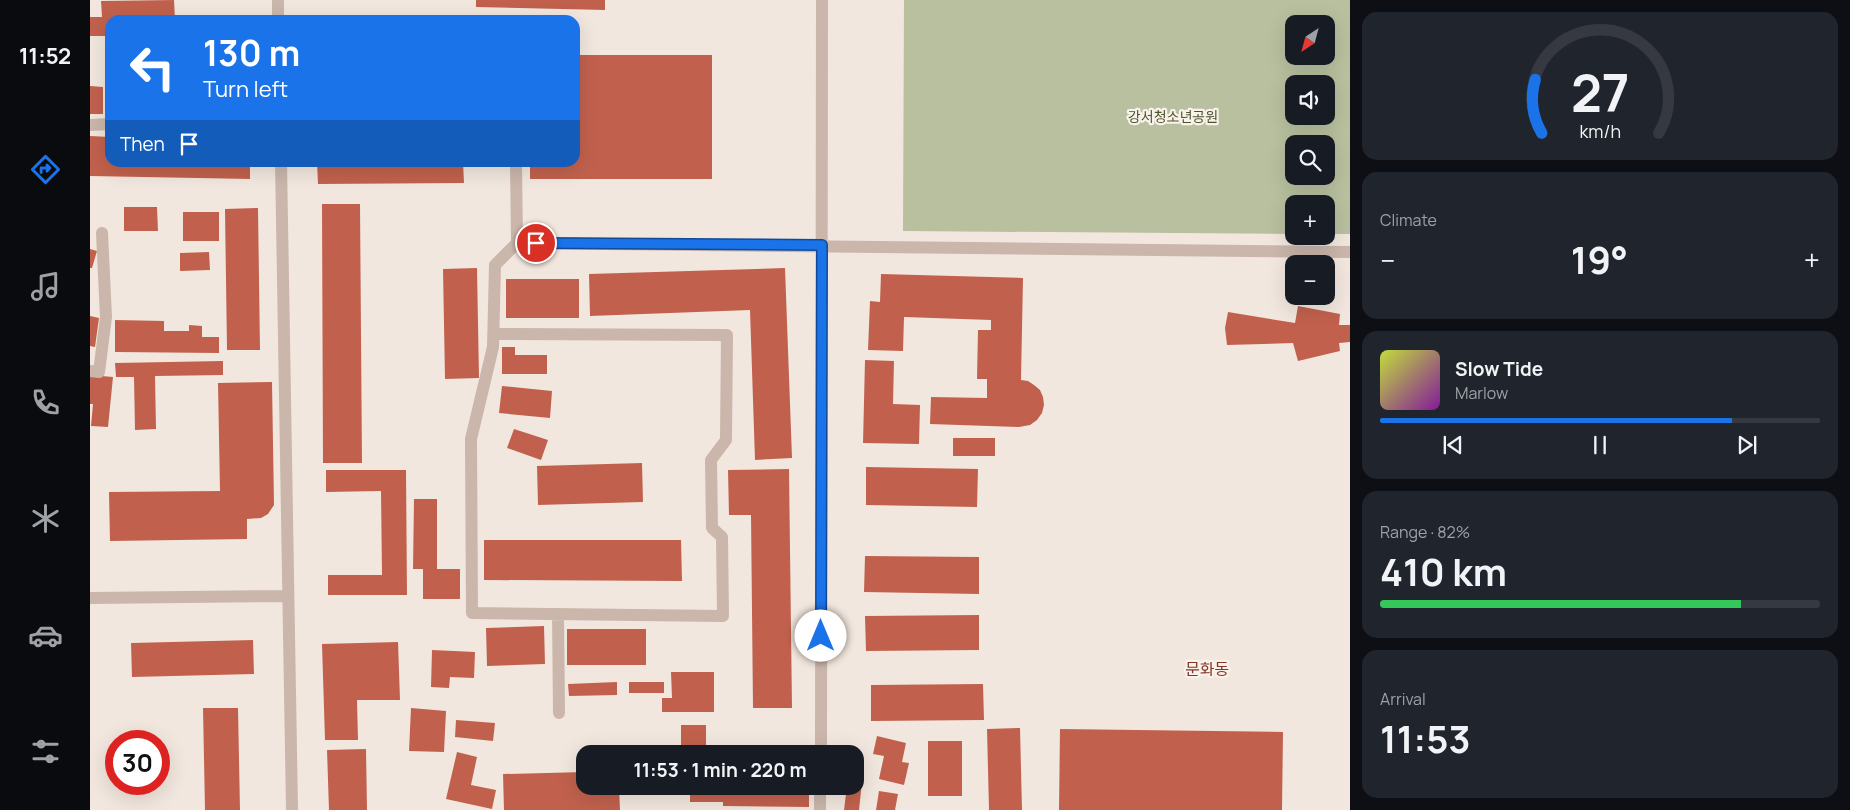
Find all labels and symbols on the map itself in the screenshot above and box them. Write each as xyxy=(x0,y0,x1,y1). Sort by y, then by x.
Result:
north arrow xyxy=(1285,15,1335,65)
park label: 강서청소년공원 xyxy=(1128,107,1218,126)
pin xyxy=(515,222,557,264)
position arrow xyxy=(794,609,846,661)
district label: 문화동 xyxy=(1185,658,1229,680)
speed limit sign: 30 xyxy=(105,730,170,795)

